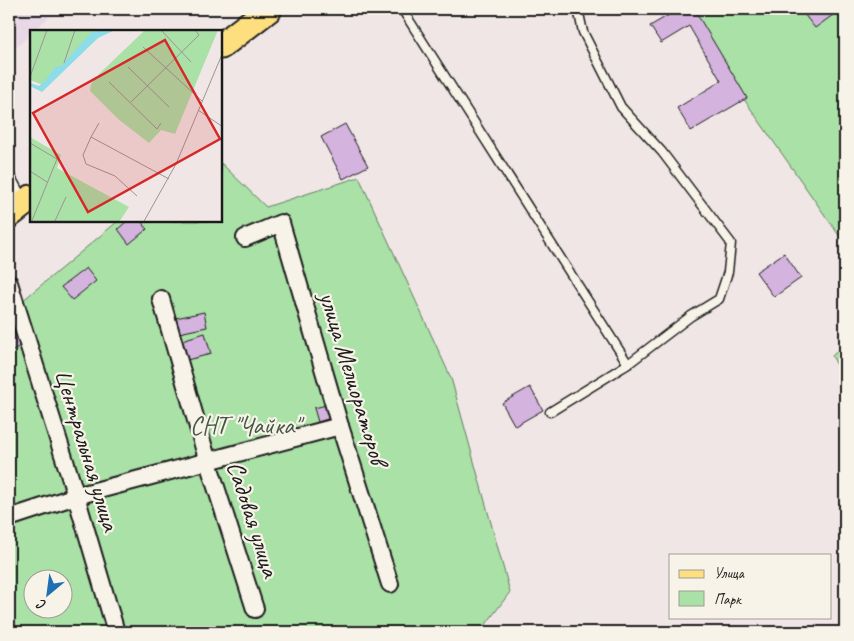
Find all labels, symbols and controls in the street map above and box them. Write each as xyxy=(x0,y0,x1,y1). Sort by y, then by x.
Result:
inset map xyxy=(30,30,222,222)
street label: улица Мелиораторов xyxy=(311,286,396,474)
street label: Центральная улица xyxy=(47,365,127,537)
park label: СНТ "Чайка" xyxy=(190,410,305,442)
street label: Садовая улица xyxy=(219,457,287,583)
legend xyxy=(669,554,832,618)
text: Улица xyxy=(714,564,745,583)
north arrow xyxy=(22,568,72,618)
text: Парк xyxy=(714,590,742,609)
text: С xyxy=(33,595,49,614)

